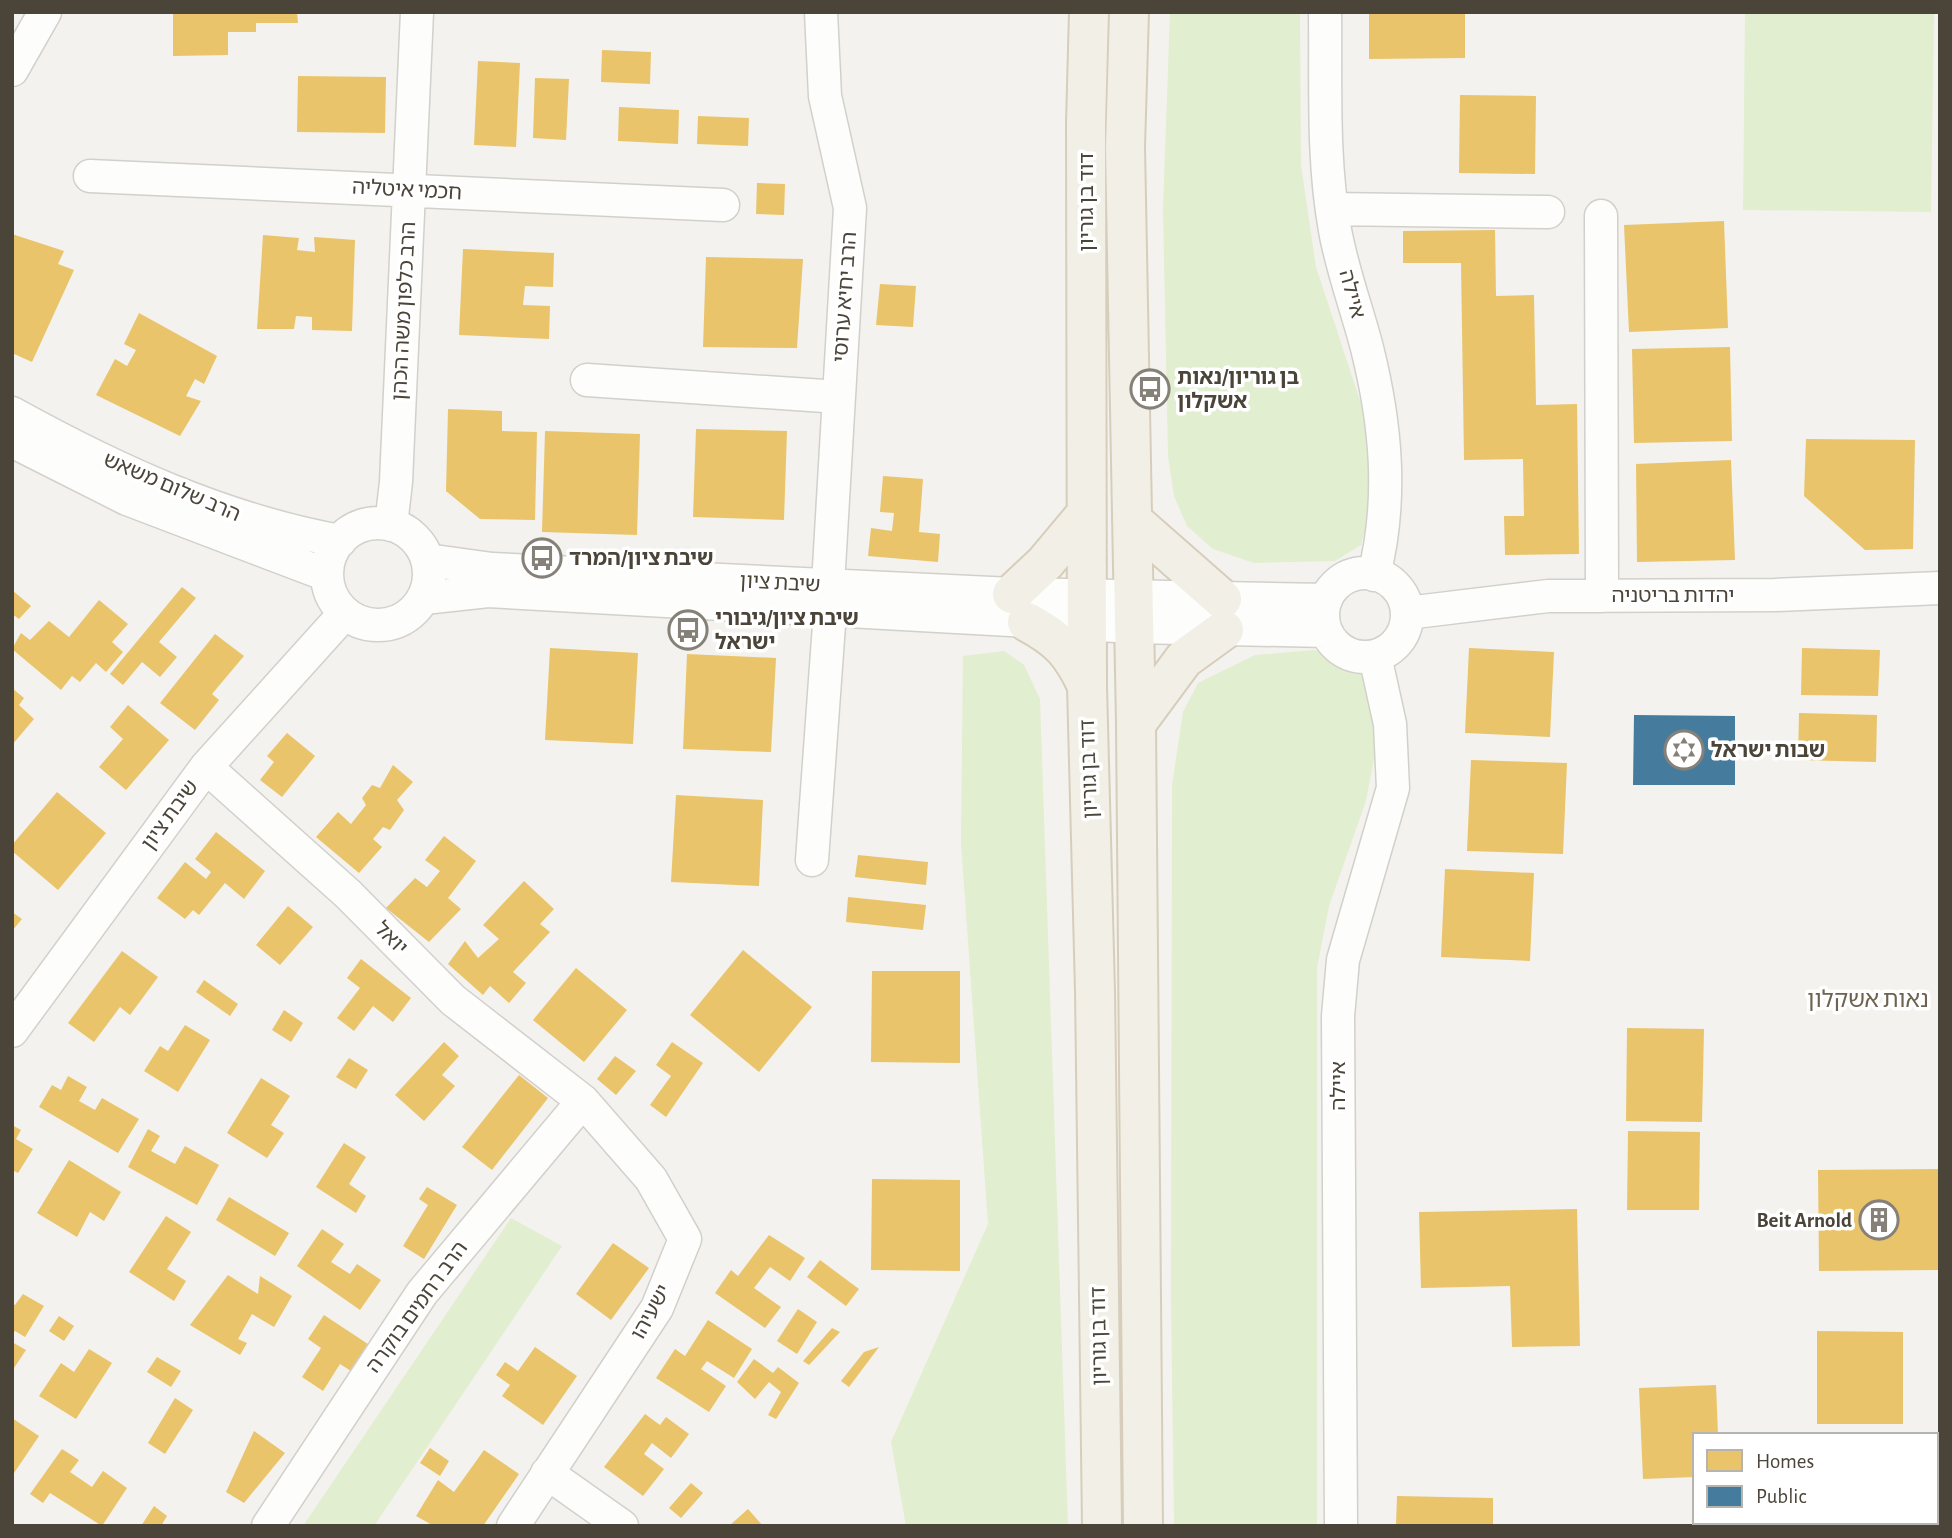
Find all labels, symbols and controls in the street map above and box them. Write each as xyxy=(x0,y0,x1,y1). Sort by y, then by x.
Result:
street label: דוד בן גוריון xyxy=(1076,152,1097,252)
street label: חכמי איטליה xyxy=(352,177,462,203)
street label: הרב כלפון משה הכהן xyxy=(389,221,419,401)
street label: הרב יחיא ערוסי xyxy=(830,231,860,363)
street label: איילה xyxy=(1335,267,1369,321)
place label: בן גוריון/נאות אשקלון xyxy=(1177,367,1299,412)
bus stop icon: בן גוריון/נאות אשקלון xyxy=(1129,368,1171,410)
street label: הרב שלום משאש xyxy=(101,449,243,525)
bus stop icon: שיבת ציון/המרד xyxy=(521,537,563,579)
place label: שיבת ציון/המרד xyxy=(569,548,714,569)
street label: שיבת ציון xyxy=(739,570,821,596)
street label: יהדות בריטניה xyxy=(1612,585,1734,606)
place label: שיבת ציון/גיבורי ישראל xyxy=(715,608,859,653)
bus stop icon: שיבת ציון/גיבורי ישראל xyxy=(667,609,709,651)
street label: דוד בן גוריון xyxy=(1077,719,1101,819)
synagogue icon: שבות ישראל xyxy=(1663,729,1705,771)
place label: שבות ישראל xyxy=(1711,740,1825,761)
street label: שיבת ציון xyxy=(138,776,202,854)
street label: יואל xyxy=(371,918,411,958)
district label: נאות אשקלון xyxy=(1807,989,1929,1012)
street label: איילה xyxy=(1328,1061,1349,1111)
building icon: Beit Arnold xyxy=(1858,1199,1900,1241)
place label: Beit Arnold xyxy=(1756,1210,1852,1231)
street label: הרב רחמים בוקרה xyxy=(362,1237,472,1377)
street label: ישעיהו xyxy=(627,1281,675,1343)
street label: דוד בן גוריון xyxy=(1088,1286,1110,1386)
legend xyxy=(1693,1433,1938,1524)
text: Homes xyxy=(1756,1451,1814,1472)
text: Public xyxy=(1756,1486,1806,1507)

